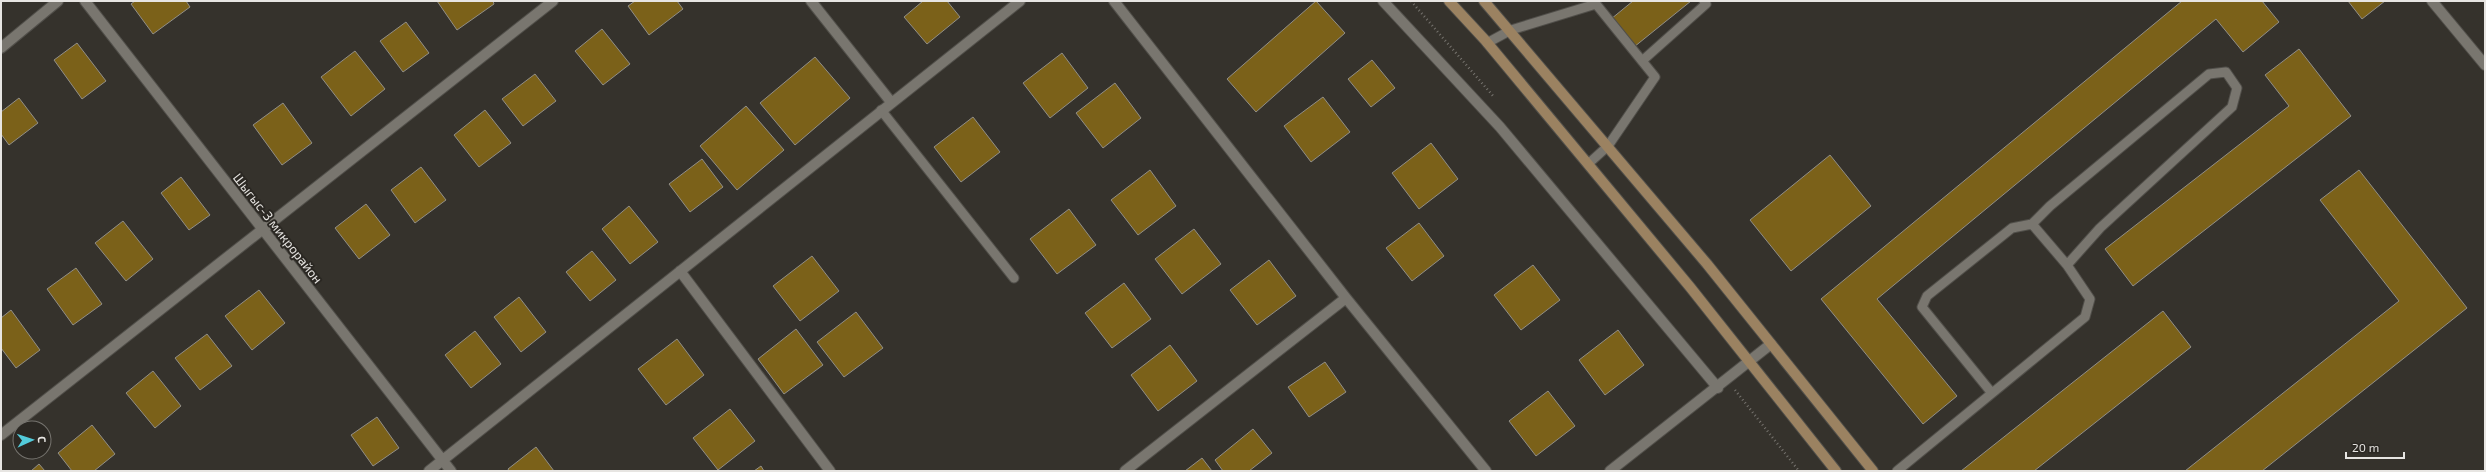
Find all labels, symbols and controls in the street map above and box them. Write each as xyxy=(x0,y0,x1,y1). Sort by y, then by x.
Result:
street label: Шыгыс-3 микрорайон xyxy=(230,170,326,286)
north arrow xyxy=(12,420,52,460)
scale bar xyxy=(2346,434,2404,460)
text: С xyxy=(36,436,49,444)
text: 20 m xyxy=(2352,440,2379,454)

